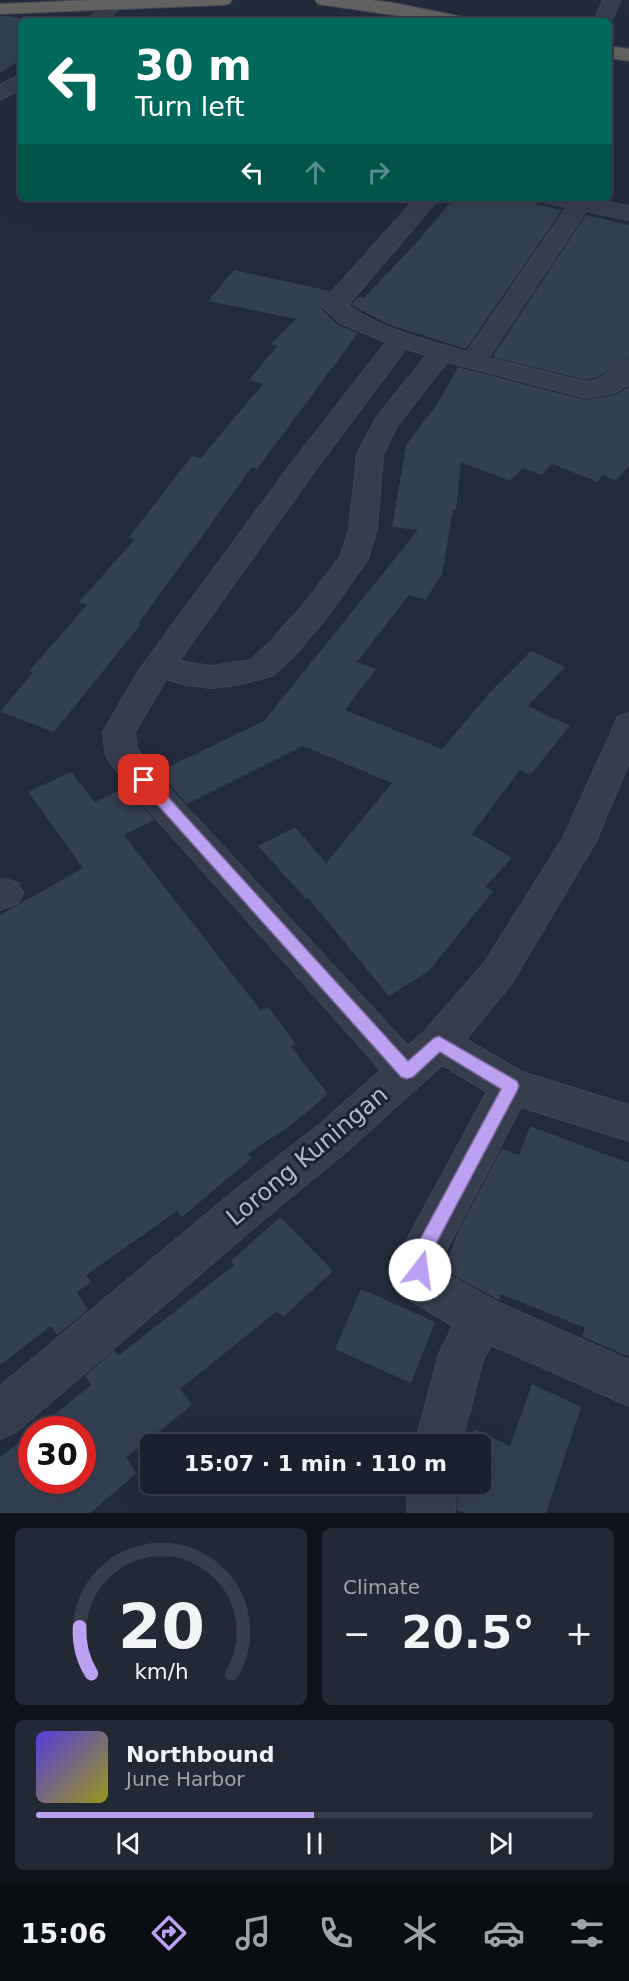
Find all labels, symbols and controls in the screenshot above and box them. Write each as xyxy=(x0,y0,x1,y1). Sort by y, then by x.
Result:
text: 30 m xyxy=(135,41,252,90)
icon: left xyxy=(36,42,114,120)
text: Turn left xyxy=(135,91,245,122)
icon: left xyxy=(236,156,269,189)
icon: ahead xyxy=(299,156,332,189)
icon: right xyxy=(362,156,395,189)
pin xyxy=(118,754,169,805)
icon: arrive xyxy=(127,763,160,796)
street label: Lorong Kuningan xyxy=(221,1080,393,1232)
position arrow xyxy=(388,1238,452,1302)
speed limit sign: 30 xyxy=(18,1416,96,1494)
text: 15:07 · 1 min · 110 m xyxy=(184,1451,447,1476)
text: Climate xyxy=(343,1575,420,1599)
text: 20 xyxy=(118,1590,204,1663)
text: 20.5° xyxy=(401,1606,535,1659)
text: − xyxy=(343,1614,371,1653)
text: + xyxy=(565,1614,593,1653)
text: km/h xyxy=(134,1659,188,1684)
text: Northbound xyxy=(126,1742,275,1767)
text: June Harbor xyxy=(126,1767,245,1791)
icon: previous xyxy=(112,1827,145,1860)
icon: pause xyxy=(298,1827,331,1860)
icon: next xyxy=(484,1827,517,1860)
icon: directions xyxy=(148,1912,190,1954)
icon: music xyxy=(232,1912,274,1954)
icon: phone xyxy=(315,1912,357,1954)
icon: climate xyxy=(399,1912,441,1954)
icon: car xyxy=(483,1912,525,1954)
icon: filters xyxy=(566,1912,608,1954)
text: 15:06 xyxy=(21,1918,107,1949)

